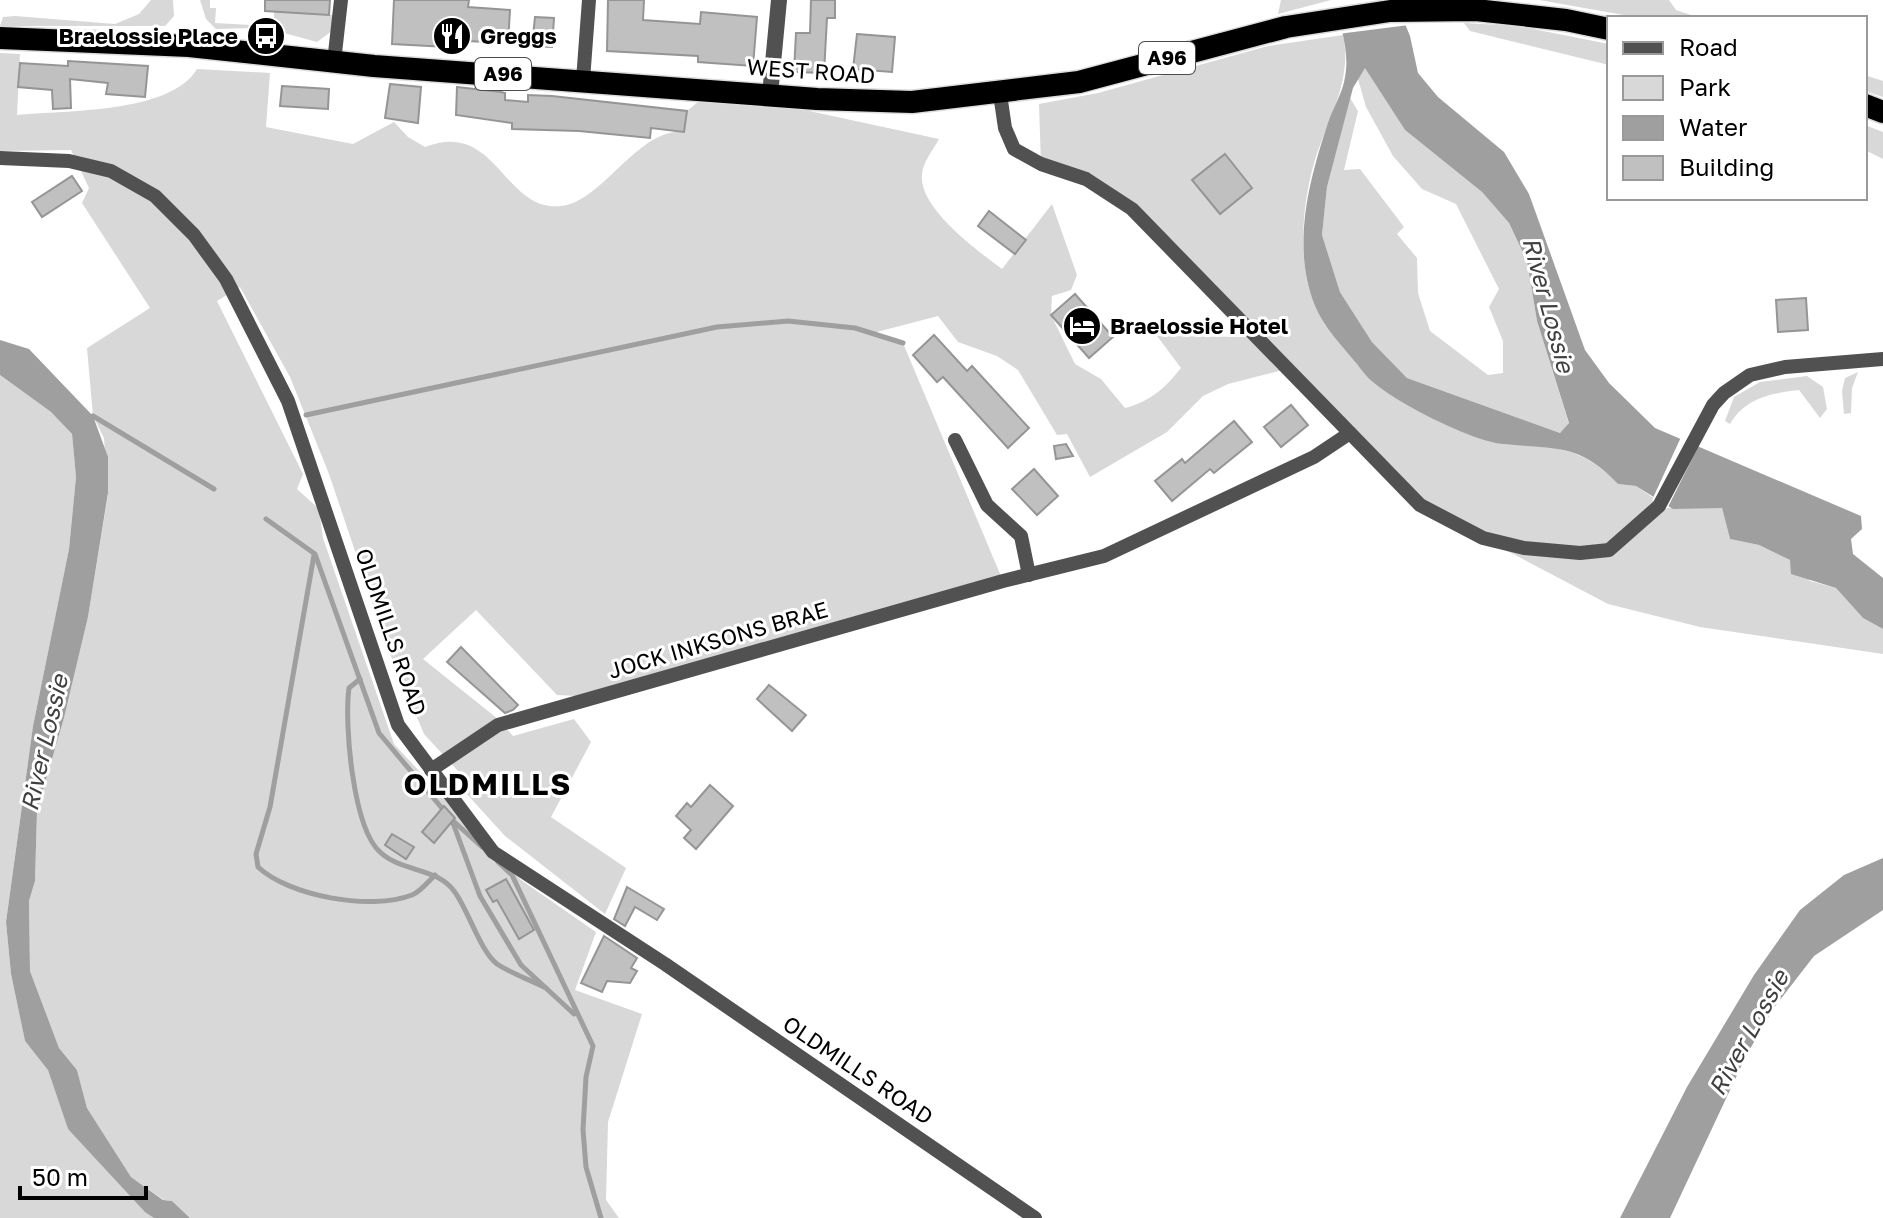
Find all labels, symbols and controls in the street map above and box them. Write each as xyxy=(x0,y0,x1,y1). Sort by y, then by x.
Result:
bus stop icon: Braelossie Place xyxy=(245,15,287,57)
restaurant icon: Greggs xyxy=(431,15,473,57)
legend xyxy=(1607,16,1867,200)
place label: Braelossie Place xyxy=(58,22,238,49)
place label: Greggs xyxy=(480,22,557,49)
text: Road xyxy=(1679,32,1738,61)
road number: A96 xyxy=(1139,42,1195,74)
street label: WEST ROAD xyxy=(746,53,876,88)
road number: A96 xyxy=(475,58,531,90)
text: Park xyxy=(1679,72,1731,101)
text: Water xyxy=(1679,112,1747,141)
text: Building xyxy=(1679,152,1774,181)
water label: River Lossie xyxy=(1518,234,1582,377)
hotel icon: Braelossie Hotel xyxy=(1061,305,1103,347)
place label: Braelossie Hotel xyxy=(1110,312,1288,339)
street label: OLDMILLS ROAD xyxy=(350,545,433,719)
street label: JOCK INKSONS BRAE xyxy=(605,595,831,684)
water label: River Lossie xyxy=(14,670,74,813)
district label: OLDMILLS xyxy=(404,766,572,802)
water label: River Lossie xyxy=(1701,963,1795,1100)
street label: OLDMILLS ROAD xyxy=(778,1009,938,1130)
scale bar xyxy=(20,1150,146,1200)
text: 50 m xyxy=(32,1162,88,1191)

